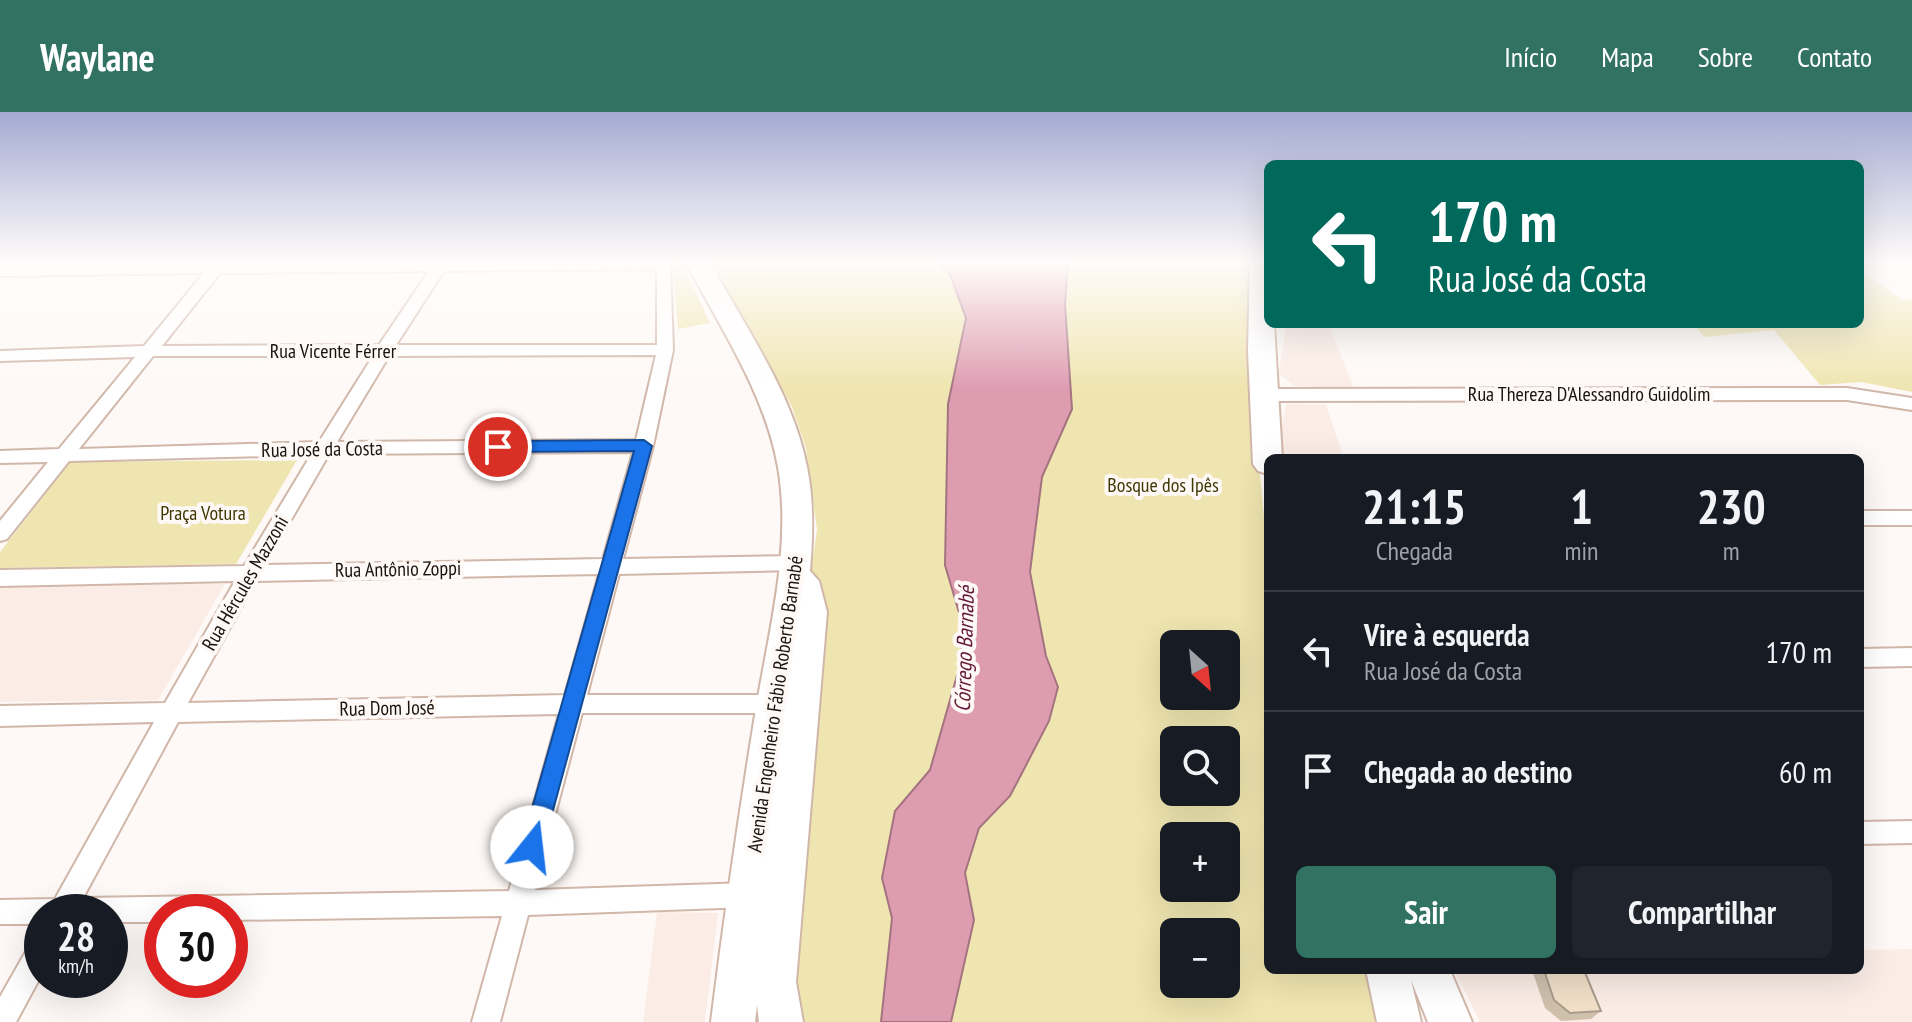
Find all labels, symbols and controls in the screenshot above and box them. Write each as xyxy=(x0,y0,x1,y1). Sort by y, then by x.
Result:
text: Waylane xyxy=(40,32,155,81)
text: Início xyxy=(1504,38,1557,75)
text: Mapa xyxy=(1601,38,1654,75)
text: Sobre xyxy=(1698,38,1753,75)
text: Contato xyxy=(1797,38,1872,75)
text: 170 m xyxy=(1428,185,1557,257)
icon: left xyxy=(1296,192,1400,296)
text: Rua José da Costa xyxy=(1428,255,1647,302)
street label: Rua Vicente Férrer xyxy=(270,338,397,364)
street label: Rua Thereza D'Alessandro Guidolim xyxy=(1468,381,1710,407)
pin xyxy=(464,413,532,481)
icon: arrive xyxy=(476,425,520,469)
street label: Rua José da Costa xyxy=(261,435,383,463)
park label: Bosque dos Ipês xyxy=(1107,472,1219,498)
text: 21:15 xyxy=(1362,475,1466,537)
text: 1 xyxy=(1570,475,1593,537)
text: 230 xyxy=(1697,475,1766,537)
park label: Praça Votura xyxy=(160,500,246,526)
street label: Rua Hércules Mazzoni xyxy=(196,511,294,655)
text: Chegada xyxy=(1376,534,1453,567)
text: min xyxy=(1564,534,1598,567)
text: m xyxy=(1723,534,1740,567)
street label: Avenida Engenheiro Fábio Roberto Barnabé xyxy=(741,554,809,854)
street label: Rua Antônio Zoppi xyxy=(335,555,461,583)
water label: Córrego Barnabé xyxy=(948,584,980,712)
text: Vire à esquerda xyxy=(1364,615,1530,654)
icon: left xyxy=(1296,629,1340,673)
north arrow xyxy=(1160,630,1240,710)
map controls xyxy=(1160,630,1240,998)
text: 170 m xyxy=(1766,632,1832,671)
text: Rua José da Costa xyxy=(1364,654,1522,687)
street label: Rua Dom José xyxy=(339,694,435,722)
button: search xyxy=(1160,726,1240,806)
icon: arrive xyxy=(1296,749,1340,793)
text: Chegada ao destino xyxy=(1364,752,1572,791)
text: 60 m xyxy=(1779,752,1832,791)
position arrow xyxy=(490,805,574,889)
button: + xyxy=(1160,822,1240,902)
button: Sair xyxy=(1296,866,1556,958)
button: Compartilhar xyxy=(1572,866,1832,958)
speed limit sign: 30 xyxy=(144,894,248,998)
text: 28 xyxy=(57,910,95,962)
button: − xyxy=(1160,918,1240,998)
text: km/h xyxy=(58,953,94,979)

